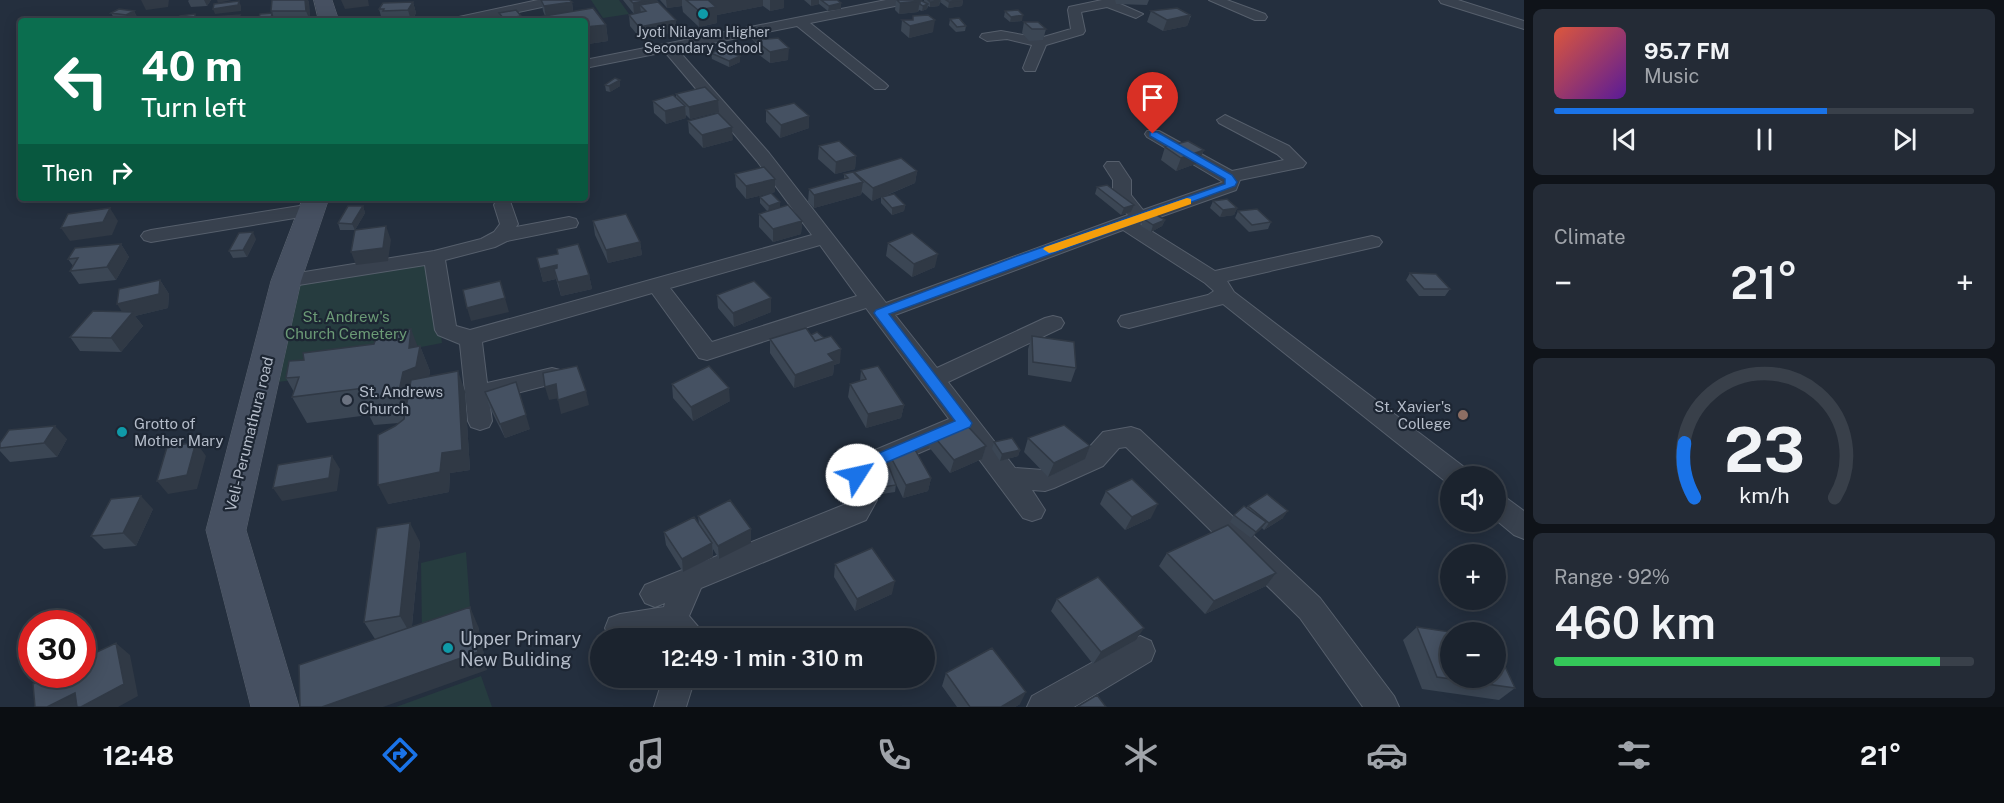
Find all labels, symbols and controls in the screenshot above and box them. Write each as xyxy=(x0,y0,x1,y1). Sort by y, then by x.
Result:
marker: Jyoti Nilayam Higher Secondary School xyxy=(696,7,710,21)
place label: Jyoti Nilayam Higher Secondary School xyxy=(636,24,770,56)
text: 95.7 FM xyxy=(1644,38,1730,64)
text: 40 m xyxy=(141,41,243,90)
icon: left xyxy=(42,42,120,120)
text: Music xyxy=(1644,64,1699,88)
pin xyxy=(1127,72,1178,134)
icon: arrive xyxy=(1136,81,1169,114)
text: Turn left xyxy=(141,91,247,123)
icon: previous xyxy=(1608,123,1641,156)
icon: pause xyxy=(1748,123,1781,156)
icon: next xyxy=(1888,123,1921,156)
icon: right xyxy=(105,156,138,189)
text: Then xyxy=(42,160,93,186)
text: Climate xyxy=(1554,225,1626,249)
text: 21° xyxy=(1730,256,1798,309)
text: − xyxy=(1554,264,1572,302)
text: + xyxy=(1956,264,1974,302)
park label: St. Andrew's Church Cemetery xyxy=(285,308,407,342)
street label: Veli- Perumathura road xyxy=(222,355,276,513)
place label: St. Andrews Church xyxy=(359,383,443,417)
marker: St. Andrews Church xyxy=(340,393,354,407)
place label: St. Xavier's College xyxy=(1374,398,1451,432)
marker: St. Xavier's College xyxy=(1456,408,1470,422)
text: 23 xyxy=(1723,413,1805,486)
place label: Grotto of Mother Mary xyxy=(134,415,223,449)
marker: Grotto of Mother Mary xyxy=(115,425,129,439)
position arrow xyxy=(825,443,889,507)
map controls xyxy=(1440,466,1506,688)
button: sound xyxy=(1440,466,1506,532)
text: km/h xyxy=(1739,483,1789,508)
button: + xyxy=(1440,544,1506,610)
text: Range · 92% xyxy=(1554,565,1670,589)
text: 460 km xyxy=(1554,596,1716,649)
speed limit sign: 30 xyxy=(18,610,96,688)
button: − xyxy=(1440,622,1506,688)
place label: Upper Primary New Buliding xyxy=(460,628,581,670)
marker: Upper Primary New Buliding xyxy=(441,641,455,655)
text: 12:49 · 1 min · 310 m xyxy=(662,645,863,671)
icon: directions xyxy=(379,734,421,776)
icon: music xyxy=(626,734,668,776)
icon: phone xyxy=(873,734,915,776)
icon: climate xyxy=(1120,734,1162,776)
icon: car xyxy=(1366,734,1408,776)
icon: filters xyxy=(1613,734,1655,776)
text: 12:48 xyxy=(102,739,174,771)
text: 21° xyxy=(1860,739,1902,771)

